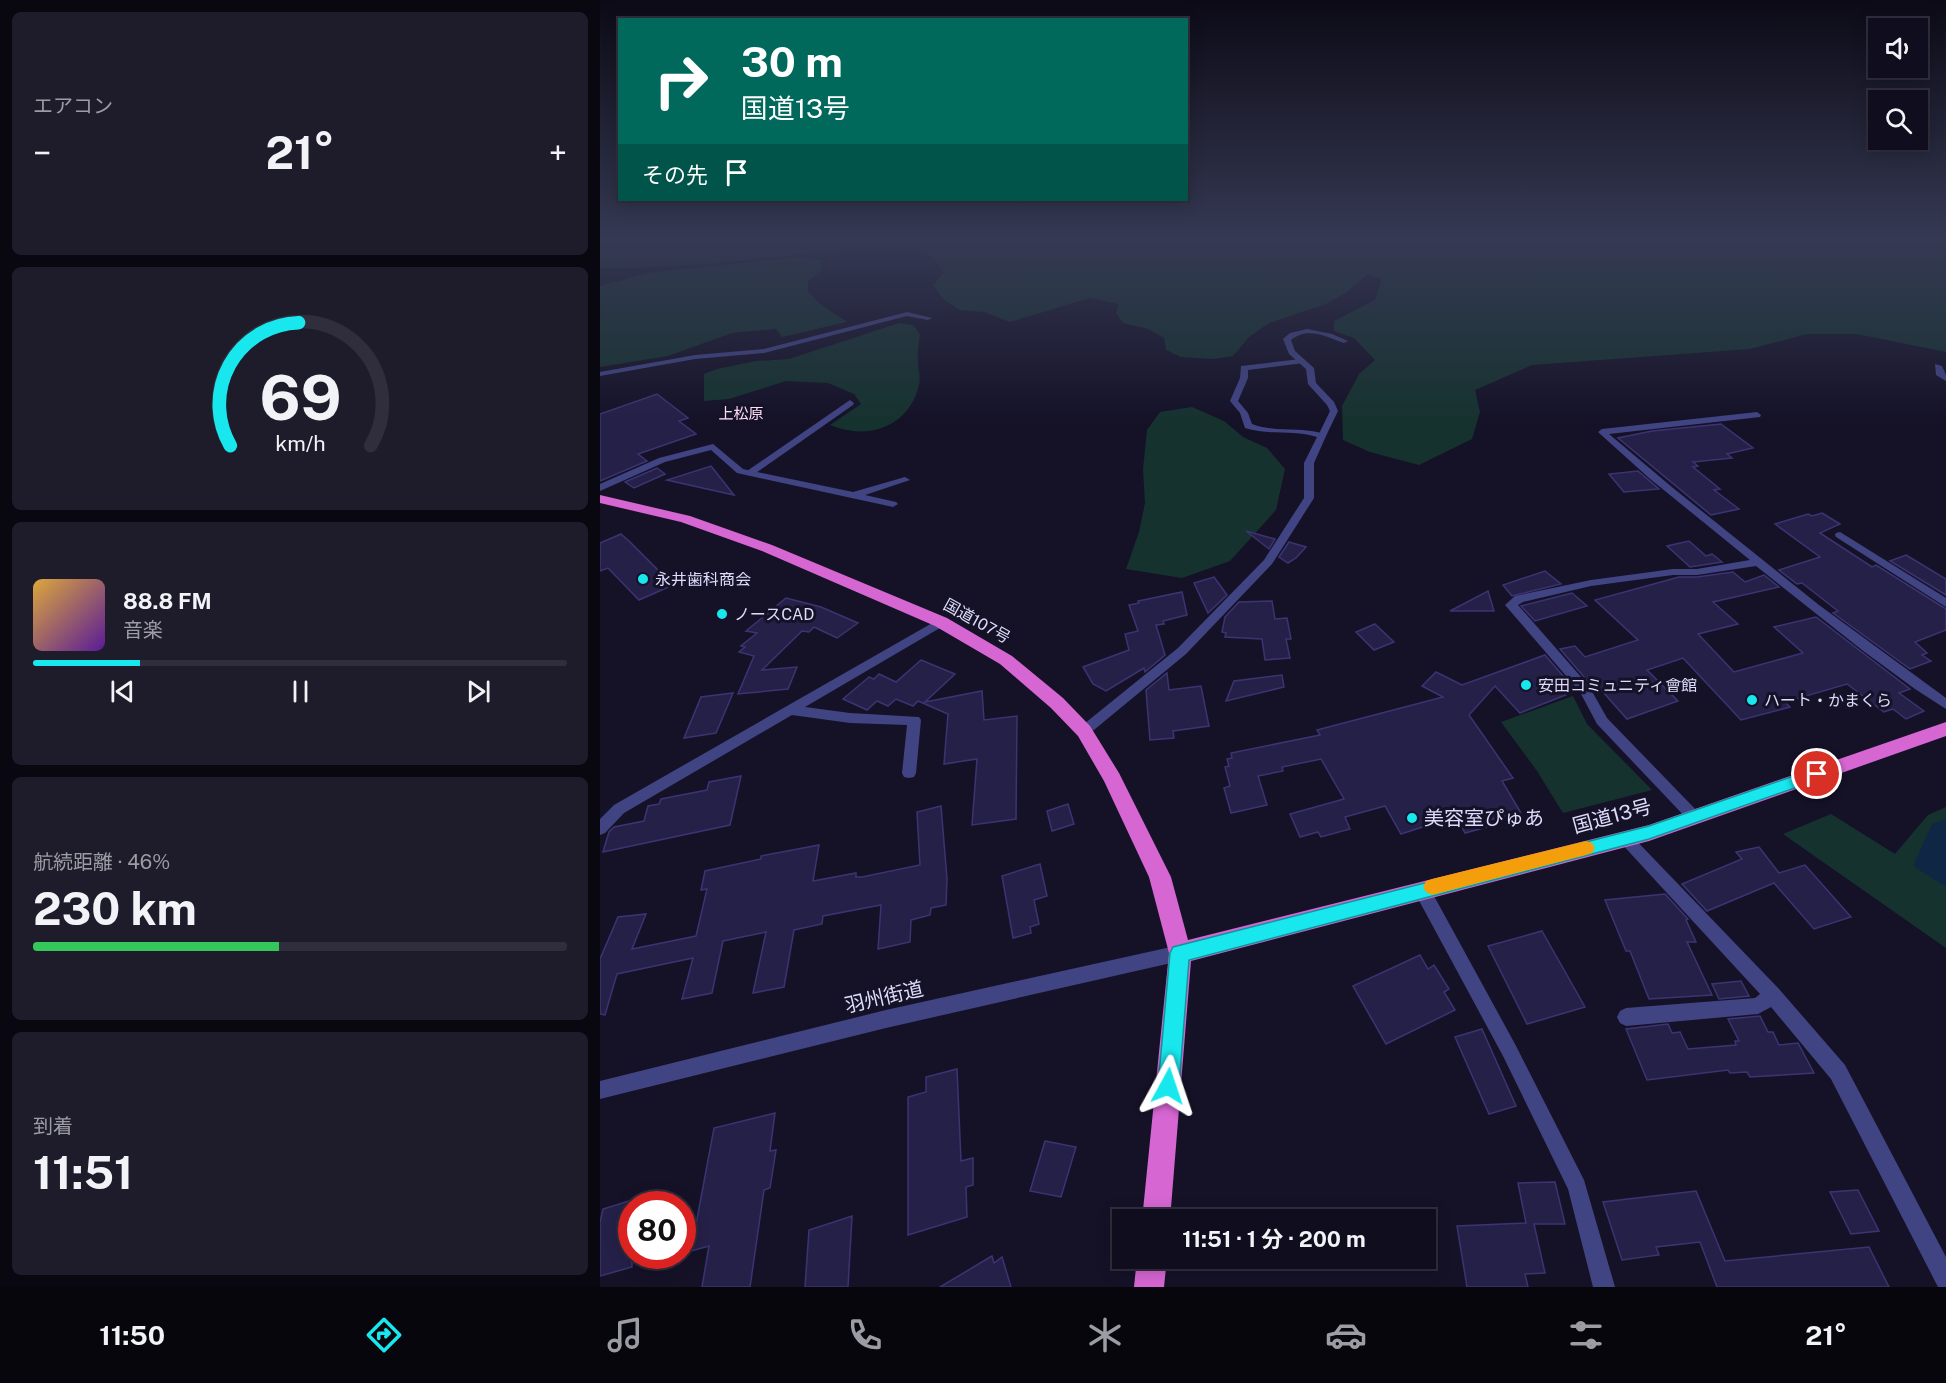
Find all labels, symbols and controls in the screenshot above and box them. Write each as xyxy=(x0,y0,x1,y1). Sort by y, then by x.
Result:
map controls xyxy=(1868,18,1928,150)
button: sound xyxy=(1868,18,1928,78)
text: 30 m xyxy=(741,37,843,86)
icon: right xyxy=(642,42,720,120)
button: search xyxy=(1868,90,1928,150)
text: 国道13号 xyxy=(741,92,850,124)
text: エアコン xyxy=(33,94,113,118)
text: 21° xyxy=(265,126,335,179)
text: − xyxy=(33,134,51,172)
text: + xyxy=(549,134,567,172)
icon: arrive xyxy=(720,156,753,189)
text: その先 xyxy=(642,162,708,188)
text: 69 xyxy=(259,361,341,434)
district label: 上松原 xyxy=(718,405,764,422)
text: km/h xyxy=(275,431,325,456)
place label: 永井歯科商会 xyxy=(655,570,751,589)
marker: 永井歯科商会 xyxy=(636,572,650,586)
text: 88.8 FM xyxy=(123,588,212,614)
street label: 国道107号 xyxy=(940,595,1014,647)
place label: ノースCAD xyxy=(734,605,814,624)
marker: ノースCAD xyxy=(715,607,729,621)
text: 音楽 xyxy=(123,618,163,642)
icon: previous xyxy=(106,675,139,708)
icon: pause xyxy=(284,675,317,708)
icon: next xyxy=(462,675,495,708)
place label: 安田コミュニティ會館 xyxy=(1538,676,1697,695)
marker: 安田コミュニティ會館 xyxy=(1519,678,1533,692)
place label: ハート・かまくら xyxy=(1764,691,1892,710)
marker: ハート・かまくら xyxy=(1745,693,1759,707)
pin xyxy=(1791,748,1842,799)
icon: arrive xyxy=(1800,757,1833,790)
street label: 国道13号 xyxy=(1570,794,1654,838)
place label: 美容室ぴゅあ xyxy=(1424,806,1544,830)
marker: 美容室ぴゅあ xyxy=(1405,811,1419,825)
text: 航続距離 · 46% xyxy=(33,850,170,874)
text: 230 km xyxy=(33,882,197,935)
street label: 羽州街道 xyxy=(842,976,926,1018)
position arrow xyxy=(1136,1054,1200,1118)
text: 到着 xyxy=(33,1114,73,1138)
text: 11:51 xyxy=(33,1146,133,1199)
speed limit sign: 80 xyxy=(618,1191,696,1269)
text: 11:51 · 1 分 · 200 m xyxy=(1182,1226,1366,1252)
icon: directions xyxy=(363,1314,405,1356)
icon: music xyxy=(604,1314,646,1356)
icon: phone xyxy=(844,1314,886,1356)
icon: climate xyxy=(1084,1314,1126,1356)
icon: car xyxy=(1325,1314,1367,1356)
icon: filters xyxy=(1565,1314,1607,1356)
text: 11:50 xyxy=(99,1319,165,1351)
text: 21° xyxy=(1805,1319,1847,1351)

